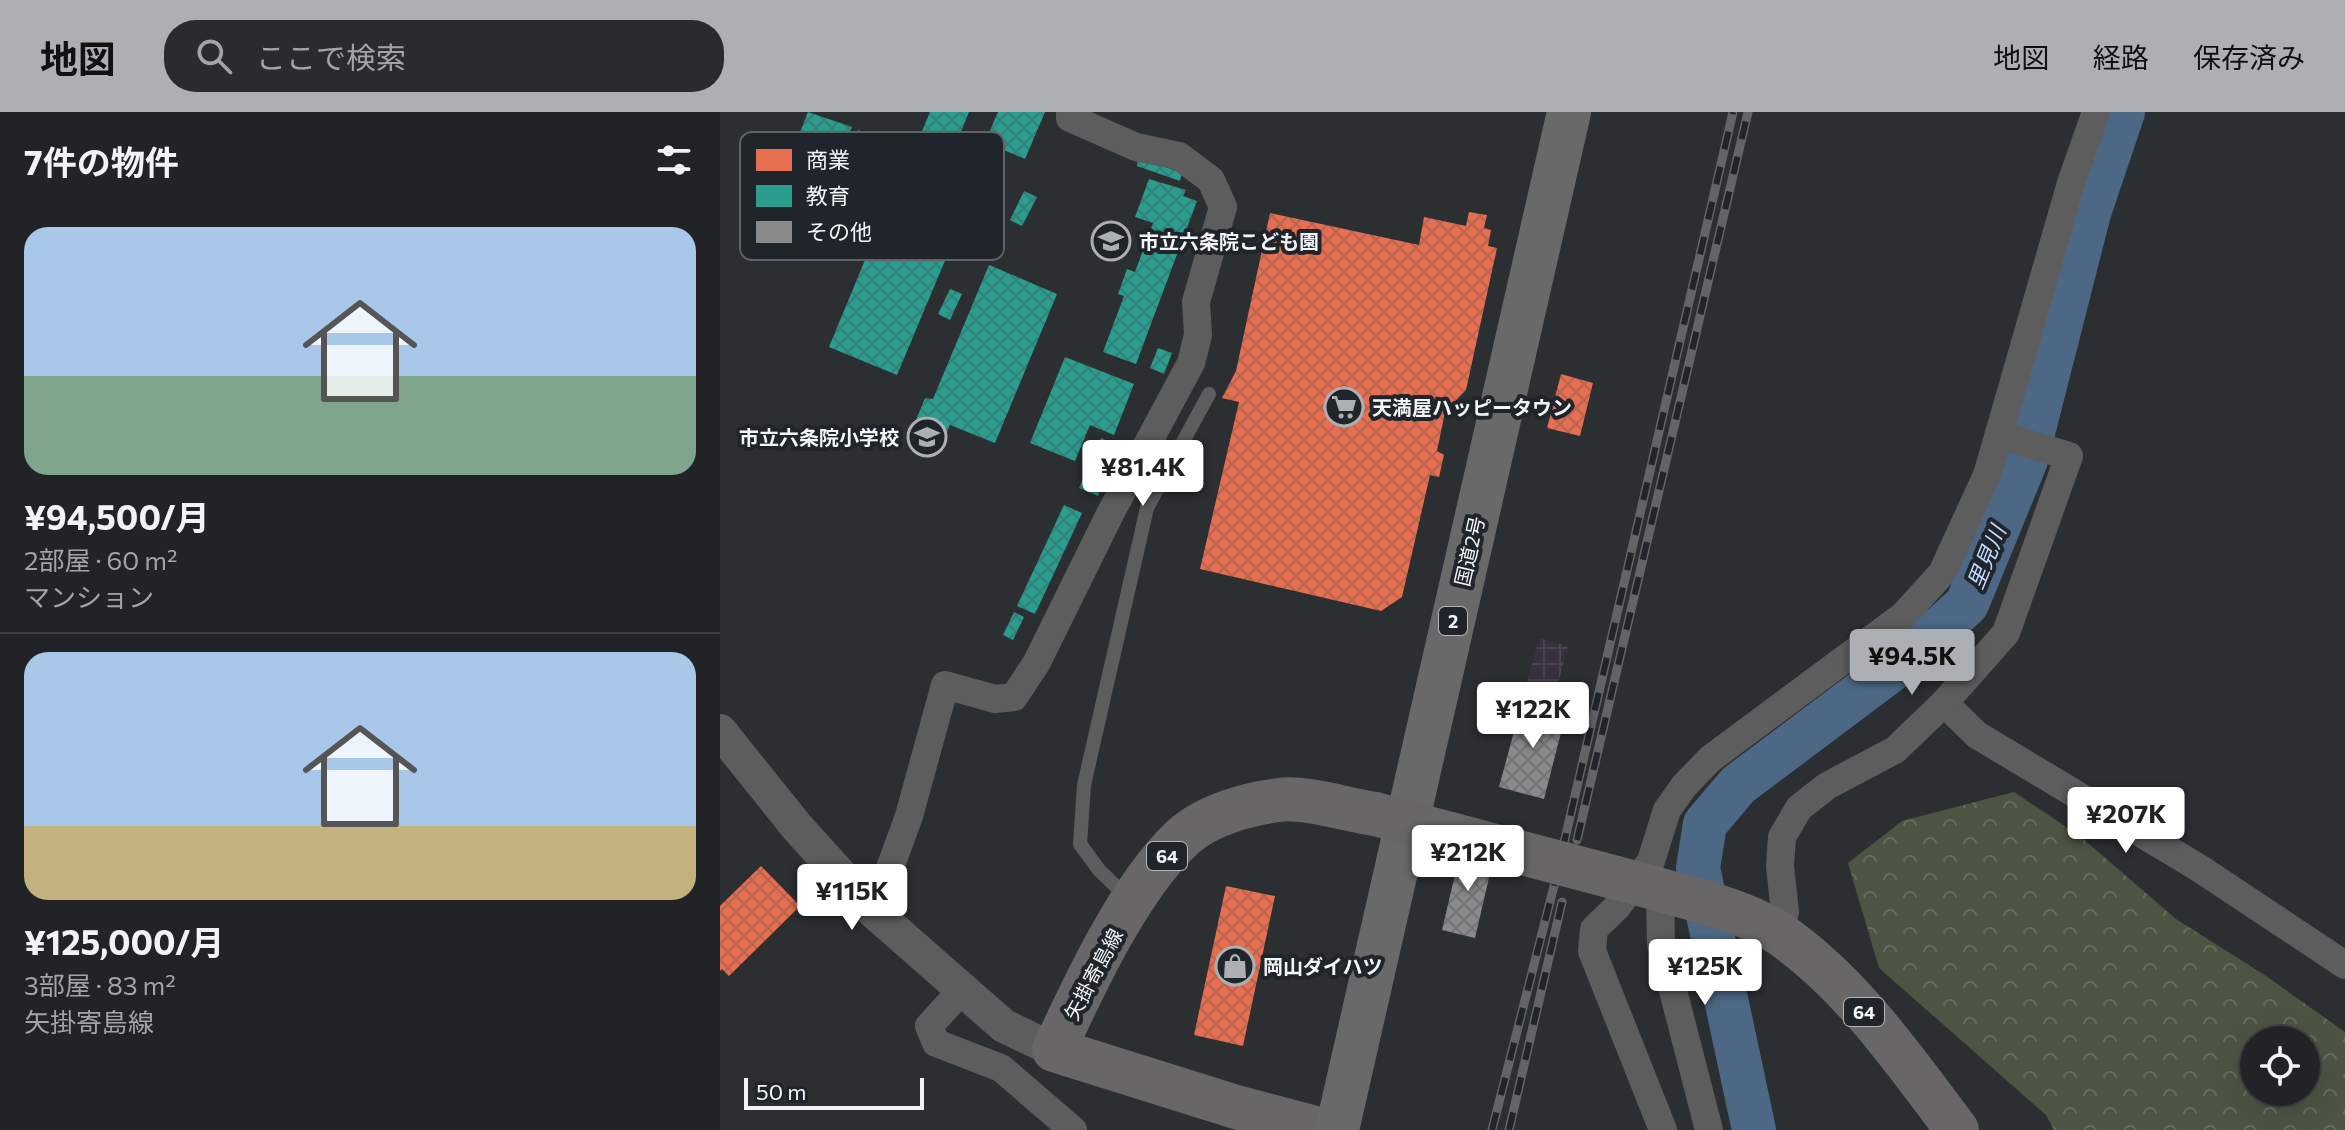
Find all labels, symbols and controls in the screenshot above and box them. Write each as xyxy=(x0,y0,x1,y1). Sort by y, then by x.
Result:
search box xyxy=(164,20,724,92)
text: 地図 xyxy=(40,34,116,81)
icon: search xyxy=(192,34,236,78)
text: ここで検索 xyxy=(256,38,406,75)
text: 地図 xyxy=(1993,40,2049,74)
text: 経路 xyxy=(2093,40,2149,74)
text: 保存済み xyxy=(2193,40,2305,74)
legend xyxy=(740,132,1004,260)
icon: filters xyxy=(652,138,696,182)
text: 7件の物件 xyxy=(24,140,179,182)
text: 商業 xyxy=(806,146,850,173)
text: 教育 xyxy=(806,182,850,209)
text: その他 xyxy=(806,218,872,245)
school or university icon: 市立六条院こども園 xyxy=(1090,220,1132,262)
place label: 市立六条院こども園 xyxy=(1139,229,1319,253)
icon: home xyxy=(288,279,432,423)
supermarket icon: 天満屋ハッピータウン xyxy=(1323,386,1365,428)
place label: 天満屋ハッピータウン xyxy=(1372,395,1572,419)
school or university icon: 市立六条院小学校 xyxy=(906,416,948,458)
place label: 市立六条院小学校 xyxy=(739,425,899,449)
pin: ¥81.4K xyxy=(1078,440,1208,508)
text: ¥81.4K xyxy=(1100,450,1186,481)
text: ¥94,500/月 xyxy=(24,495,210,537)
street label: 国道2号 xyxy=(1449,514,1489,588)
water label: 里見川 xyxy=(1961,519,2012,593)
text: 2部屋 · 60 m² xyxy=(24,544,177,575)
text: マンション xyxy=(24,581,154,612)
road number: 2 xyxy=(1439,607,1467,635)
pin: ¥94.5K xyxy=(1847,629,1977,697)
text: ¥94.5K xyxy=(1868,639,1956,670)
pin: ¥122K xyxy=(1477,682,1589,750)
text: ¥122K xyxy=(1495,692,1571,723)
icon: home xyxy=(288,704,432,848)
pin: ¥207K xyxy=(2070,787,2182,855)
text: ¥207K xyxy=(2086,797,2166,828)
pin: ¥212K xyxy=(1412,825,1524,893)
text: ¥212K xyxy=(1430,835,1506,866)
road number: 64 xyxy=(1147,842,1187,870)
pin: ¥115K xyxy=(796,864,908,932)
text: ¥115K xyxy=(815,874,889,905)
text: ¥125,000/月 xyxy=(24,920,224,962)
street label: 矢掛寄島線 xyxy=(1059,924,1127,1024)
pin: ¥125K xyxy=(1649,939,1761,1007)
shop icon: 岡山ダイハツ xyxy=(1214,945,1256,987)
text: ¥125K xyxy=(1667,949,1743,980)
place label: 岡山ダイハツ xyxy=(1263,954,1383,978)
text: 3部屋 · 83 m² xyxy=(24,969,176,1000)
road number: 64 xyxy=(1844,998,1884,1026)
text: 矢掛寄島線 xyxy=(24,1006,154,1037)
map controls xyxy=(2240,1026,2320,1106)
button: locate xyxy=(2240,1026,2320,1106)
scale bar xyxy=(744,1074,924,1110)
text: 50 m xyxy=(756,1078,806,1105)

